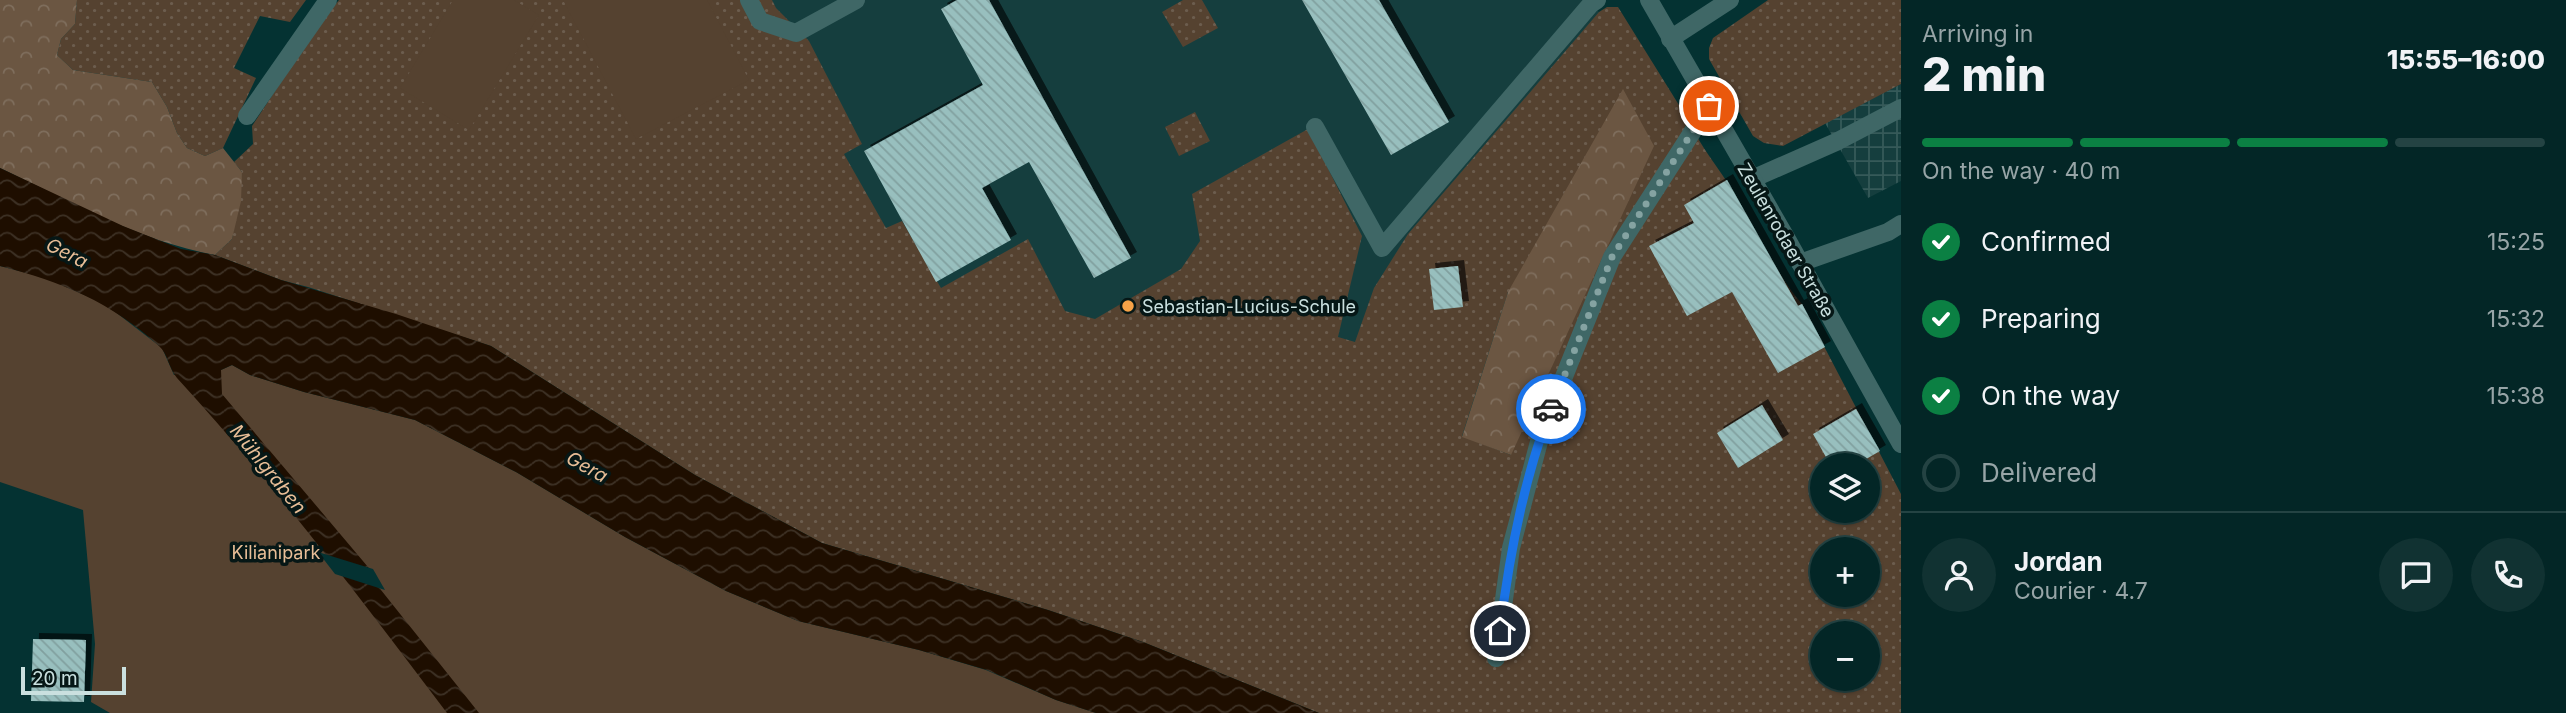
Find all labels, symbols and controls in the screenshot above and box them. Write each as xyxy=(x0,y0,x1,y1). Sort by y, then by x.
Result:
text: Arriving in xyxy=(1922,20,2033,48)
text: 15:55–16:00 xyxy=(2387,44,2545,75)
text: 2 min xyxy=(1922,46,2046,102)
pin xyxy=(1679,76,1739,136)
icon: bag xyxy=(1690,87,1728,125)
text: On the way · 40 m xyxy=(1922,157,2121,185)
street label: Zeulenrodaer Straße xyxy=(1733,159,1839,321)
icon: check xyxy=(1922,223,1960,261)
text: Confirmed xyxy=(1981,226,2111,257)
text: 15:25 xyxy=(2487,228,2545,256)
water label: Gera xyxy=(42,233,92,273)
place label: Sebastian-Lucius-Schule xyxy=(1142,296,1356,317)
marker: Sebastian-Lucius-Schule xyxy=(1120,298,1136,314)
icon: check xyxy=(1922,300,1960,338)
text: Preparing xyxy=(1981,303,2101,334)
text: 15:32 xyxy=(2487,305,2545,333)
courier xyxy=(1516,374,1586,444)
icon: check xyxy=(1922,377,1960,415)
text: On the way xyxy=(1981,380,2120,411)
text: 15:38 xyxy=(2487,382,2545,410)
icon: car xyxy=(1532,390,1570,428)
water label: Mühlgraben xyxy=(225,420,311,518)
water label: Gera xyxy=(562,446,612,488)
map controls xyxy=(1810,453,1880,691)
button: layers xyxy=(1810,453,1880,523)
text: Delivered xyxy=(1981,457,2097,488)
button: + xyxy=(1810,537,1880,607)
button: person xyxy=(1922,538,1996,612)
button: chat xyxy=(2379,538,2453,612)
button: phone xyxy=(2471,538,2545,612)
park label: Kilianipark xyxy=(232,542,321,563)
text: Jordan xyxy=(2014,546,2103,577)
text: Courier · 4.7 xyxy=(2014,577,2148,605)
pin xyxy=(1470,601,1530,661)
icon: home xyxy=(1481,612,1519,650)
button: − xyxy=(1810,621,1880,691)
scale bar xyxy=(21,664,126,696)
text: 20 m xyxy=(32,667,78,690)

